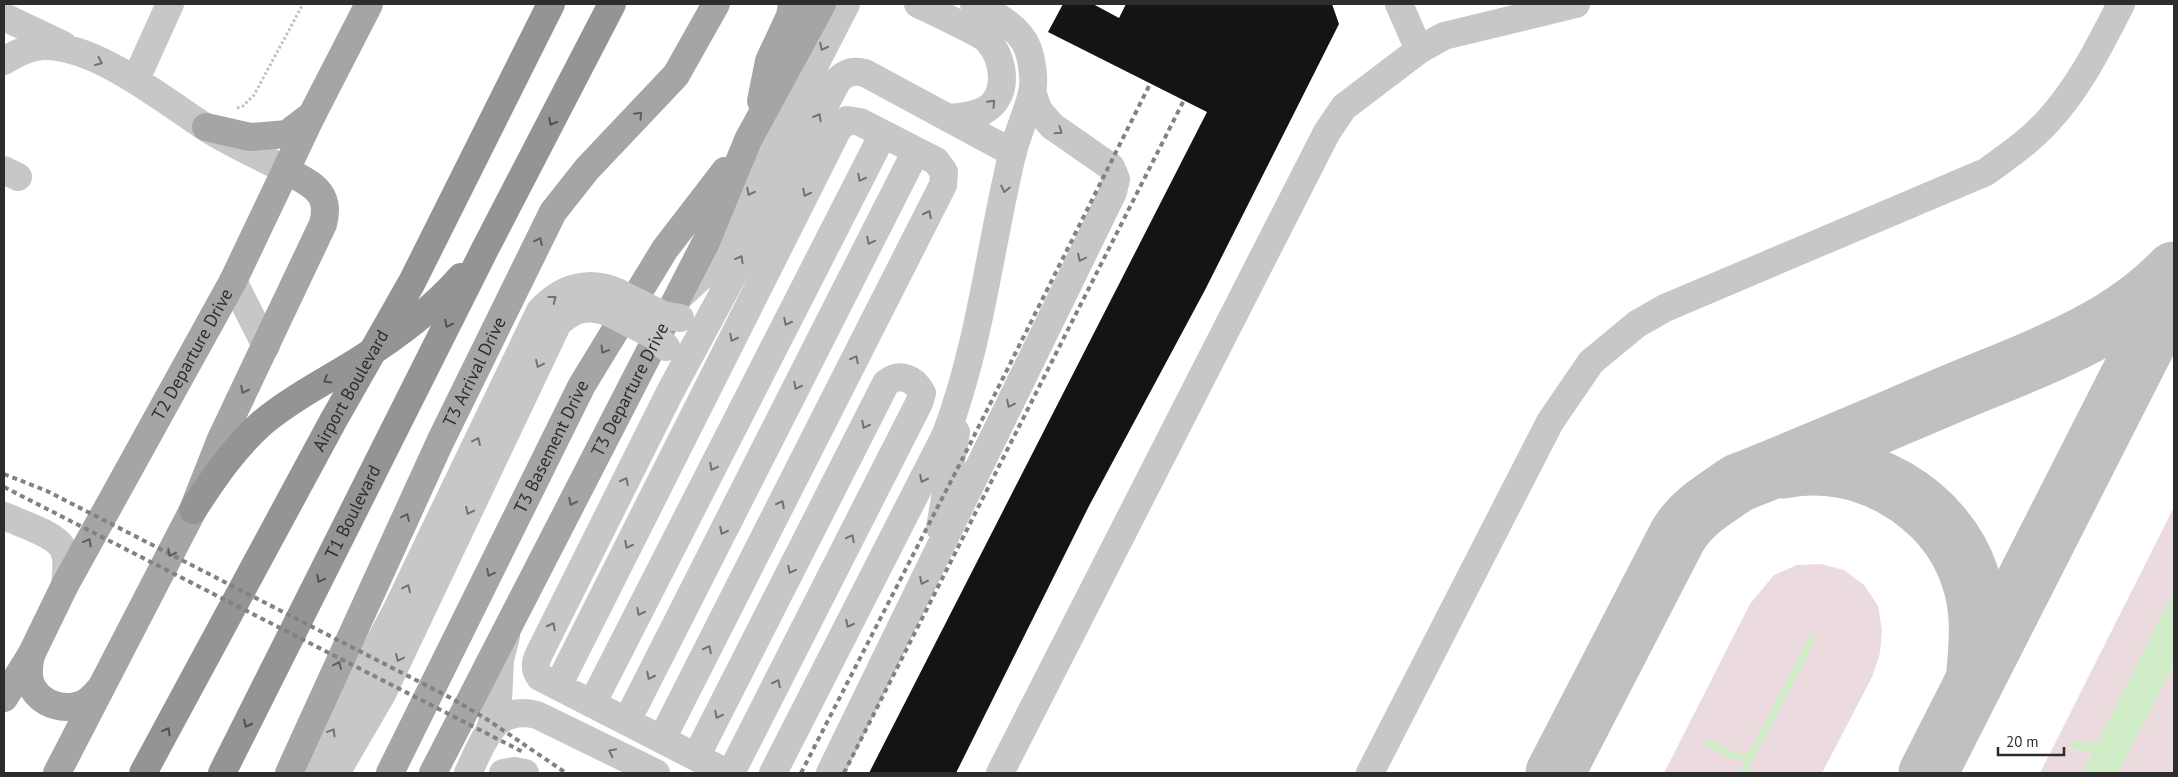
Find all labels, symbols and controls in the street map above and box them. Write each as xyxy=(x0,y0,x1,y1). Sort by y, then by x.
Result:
one-way arrow xyxy=(819,42,830,51)
one-way arrow xyxy=(94,56,103,66)
one-way arrow xyxy=(986,99,995,108)
one-way arrow xyxy=(634,112,643,121)
one-way arrow xyxy=(812,113,822,122)
one-way arrow xyxy=(548,116,558,125)
one-way arrow xyxy=(1053,125,1063,134)
one-way arrow xyxy=(857,172,867,181)
one-way arrow xyxy=(1000,185,1011,194)
one-way arrow xyxy=(746,186,756,195)
one-way arrow xyxy=(802,187,812,196)
one-way arrow xyxy=(922,210,932,219)
one-way arrow xyxy=(866,236,876,245)
one-way arrow xyxy=(533,238,543,247)
one-way arrow xyxy=(1077,253,1087,262)
one-way arrow xyxy=(734,255,744,264)
street label: T2 Departure Drive xyxy=(146,284,238,424)
one-way arrow xyxy=(547,296,556,304)
street label: T3 Arrival Drive xyxy=(437,313,511,430)
one-way arrow xyxy=(783,317,793,326)
one-way arrow xyxy=(444,319,454,328)
street label: T3 Departure Drive xyxy=(586,319,674,460)
street label: Airport Boulevard xyxy=(307,326,393,455)
one-way arrow xyxy=(729,333,739,342)
one-way arrow xyxy=(600,345,610,354)
one-way arrow xyxy=(849,355,859,364)
one-way arrow xyxy=(534,359,545,368)
one-way arrow xyxy=(324,373,333,383)
street label: T3 Basement Drive xyxy=(508,376,594,517)
one-way arrow xyxy=(793,381,803,390)
one-way arrow xyxy=(240,385,250,394)
one-way arrow xyxy=(1006,398,1016,407)
one-way arrow xyxy=(861,420,871,429)
one-way arrow xyxy=(471,437,481,446)
street label: T1 Boulevard xyxy=(319,461,386,563)
one-way arrow xyxy=(709,462,719,471)
one-way arrow xyxy=(919,474,929,483)
one-way arrow xyxy=(619,477,629,486)
one-way arrow xyxy=(568,497,578,506)
one-way arrow xyxy=(775,500,785,509)
one-way arrow xyxy=(464,506,475,515)
one-way arrow xyxy=(400,513,410,522)
one-way arrow xyxy=(719,526,729,535)
one-way arrow xyxy=(845,534,855,543)
one-way arrow xyxy=(82,539,92,548)
one-way arrow xyxy=(625,540,635,549)
one-way arrow xyxy=(167,548,177,557)
one-way arrow xyxy=(787,565,797,574)
one-way arrow xyxy=(486,568,496,577)
one-way arrow xyxy=(316,574,326,583)
one-way arrow xyxy=(919,576,929,585)
one-way arrow xyxy=(401,584,412,593)
one-way arrow xyxy=(636,607,646,616)
one-way arrow xyxy=(845,619,855,628)
one-way arrow xyxy=(546,622,557,631)
one-way arrow xyxy=(702,645,712,654)
one-way arrow xyxy=(395,653,405,662)
one-way arrow xyxy=(332,661,343,670)
one-way arrow xyxy=(646,671,656,680)
one-way arrow xyxy=(771,679,781,688)
one-way arrow xyxy=(714,710,724,719)
one-way arrow xyxy=(243,719,253,728)
scale bar xyxy=(1998,724,2064,756)
one-way arrow xyxy=(160,727,170,736)
one-way arrow xyxy=(325,728,335,737)
text: 20 m xyxy=(2006,732,2039,751)
one-way arrow xyxy=(608,748,617,758)

